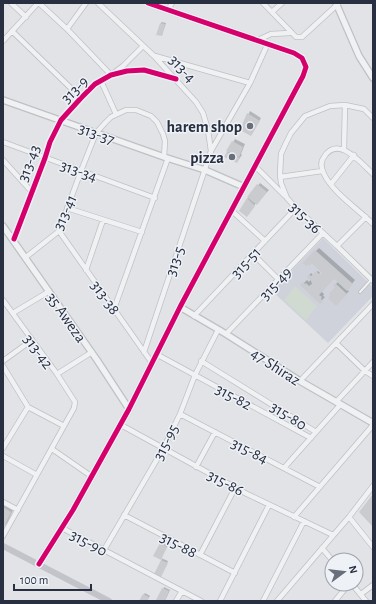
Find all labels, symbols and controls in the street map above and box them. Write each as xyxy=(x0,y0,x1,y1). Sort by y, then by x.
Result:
street label: 313-4 xyxy=(166,52,199,86)
street label: 313-9 xyxy=(58,73,91,106)
place label: harem shop xyxy=(167,119,242,135)
street label: 313-37 xyxy=(77,120,117,148)
marker: harem shop xyxy=(245,121,255,131)
street label: 313-43 xyxy=(15,143,43,184)
place label: pizza xyxy=(190,150,224,166)
marker: pizza xyxy=(227,152,237,162)
street label: 313-34 xyxy=(58,157,99,185)
street label: 313-41 xyxy=(50,192,80,232)
street label: 315-36 xyxy=(286,199,324,237)
street label: 313-5 xyxy=(162,244,187,278)
street label: 315-51 xyxy=(228,244,264,281)
street label: 315-49 xyxy=(256,264,295,303)
street label: 313-38 xyxy=(88,278,123,318)
street label: 35 Aweza xyxy=(43,290,89,345)
street label: 313-42 xyxy=(20,331,56,372)
street label: 47 Shiraz xyxy=(248,345,303,389)
street label: 315-82 xyxy=(213,381,254,413)
street label: 315-80 xyxy=(267,399,310,433)
street label: 315-95 xyxy=(150,422,182,463)
street label: 315-84 xyxy=(229,435,271,467)
street label: 315-86 xyxy=(205,467,246,499)
street label: 315-90 xyxy=(67,527,110,559)
street label: 315-88 xyxy=(158,529,199,561)
north arrow xyxy=(324,552,364,592)
text: N xyxy=(347,564,359,575)
scale bar xyxy=(14,566,91,592)
text: 100 m xyxy=(20,574,48,586)

